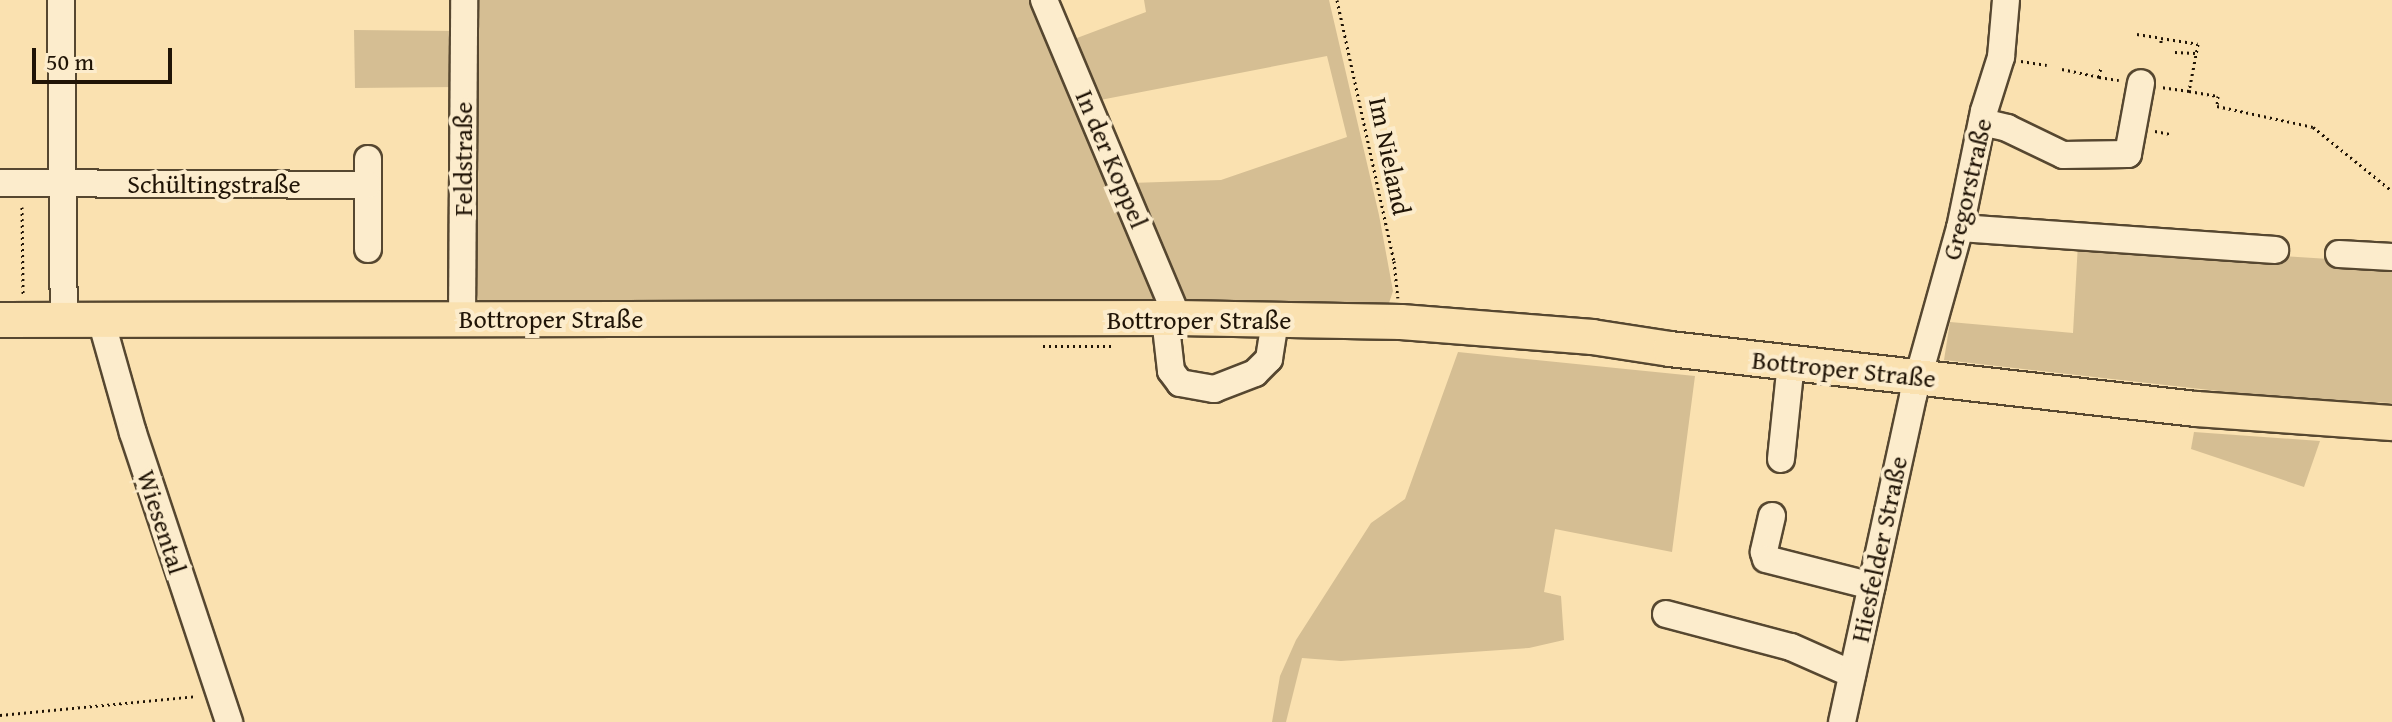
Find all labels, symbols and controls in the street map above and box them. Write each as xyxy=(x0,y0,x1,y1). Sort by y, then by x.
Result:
scale bar xyxy=(36,32,176,82)
text: 50 m xyxy=(46,44,94,79)
street label: In der Koppel xyxy=(1069,85,1155,233)
street label: Im Nieland xyxy=(1362,94,1418,218)
street label: Feldstraße xyxy=(447,102,479,216)
street label: Gregorstraße xyxy=(1936,115,1998,263)
street label: Schültingstraße xyxy=(127,168,301,200)
street label: Bottroper Straße xyxy=(459,303,643,335)
street label: Bottroper Straße xyxy=(1107,304,1291,336)
street label: Bottroper Straße xyxy=(1751,344,1937,394)
street label: Hiesfelder Straße xyxy=(1844,453,1914,645)
street label: Wiesental xyxy=(131,466,193,578)

